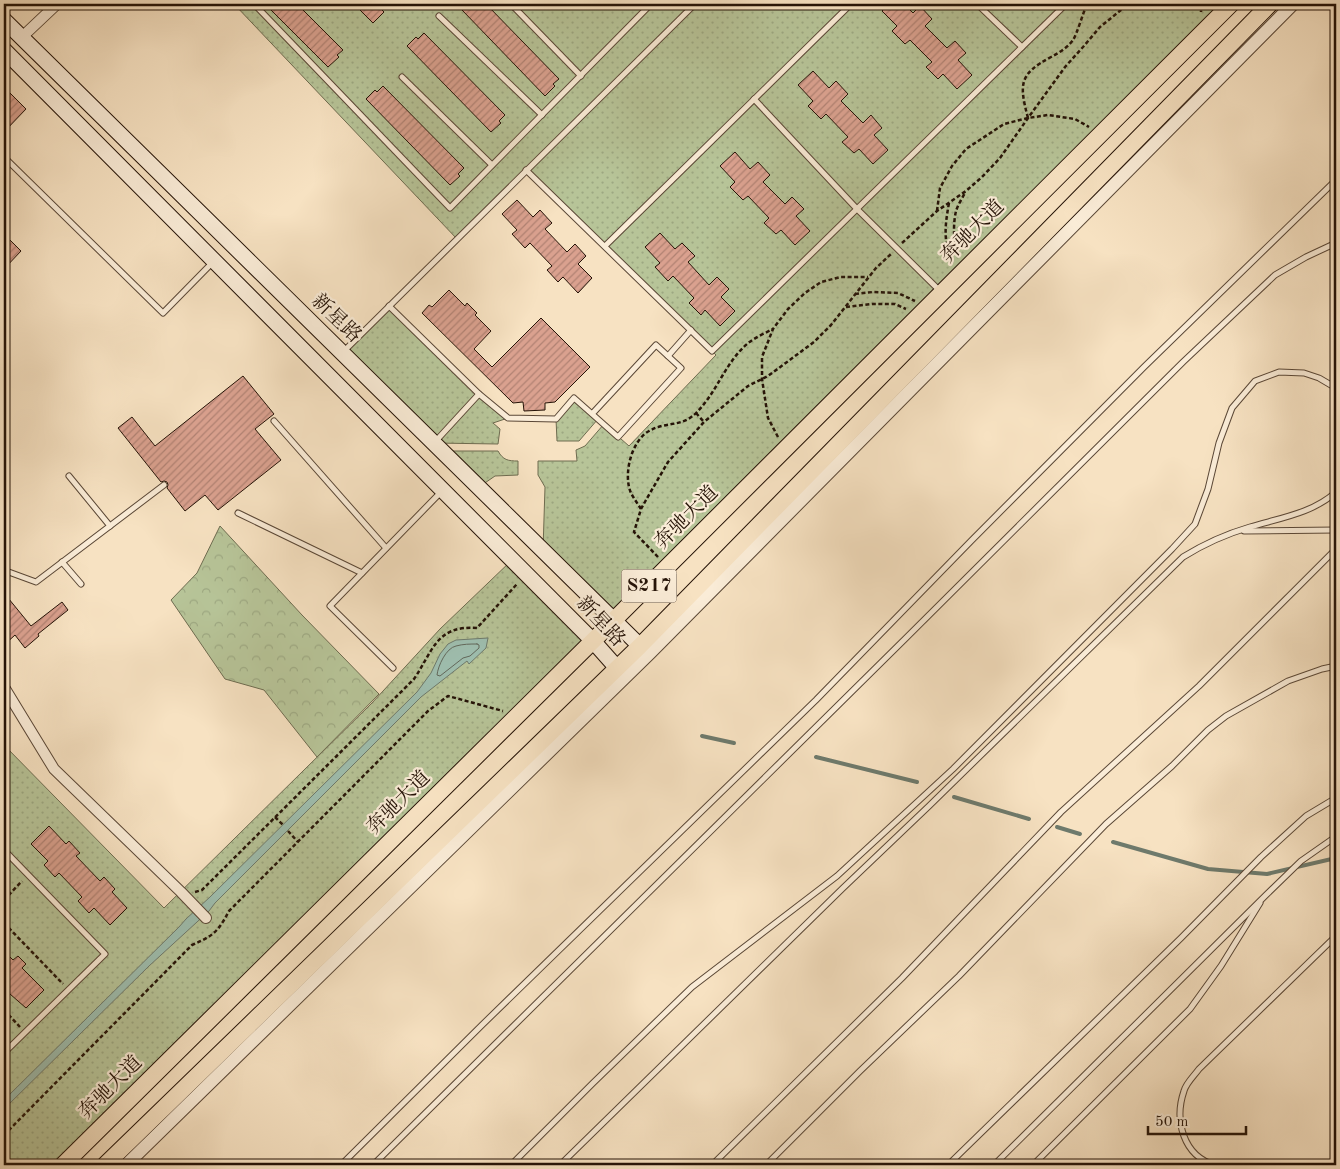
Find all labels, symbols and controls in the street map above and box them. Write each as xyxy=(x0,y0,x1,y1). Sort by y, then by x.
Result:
street label: 奔驰大道 xyxy=(936,195,1008,267)
street label: 新星路 xyxy=(307,290,366,347)
street label: 奔驰大道 xyxy=(650,481,722,553)
road number: S217 xyxy=(622,570,676,602)
street label: 新星路 xyxy=(572,592,629,651)
street label: 奔驰大道 xyxy=(362,766,434,838)
street label: 奔驰大道 xyxy=(74,1051,146,1123)
scale bar xyxy=(1148,1104,1245,1136)
text: 50 m xyxy=(1155,1115,1189,1130)

